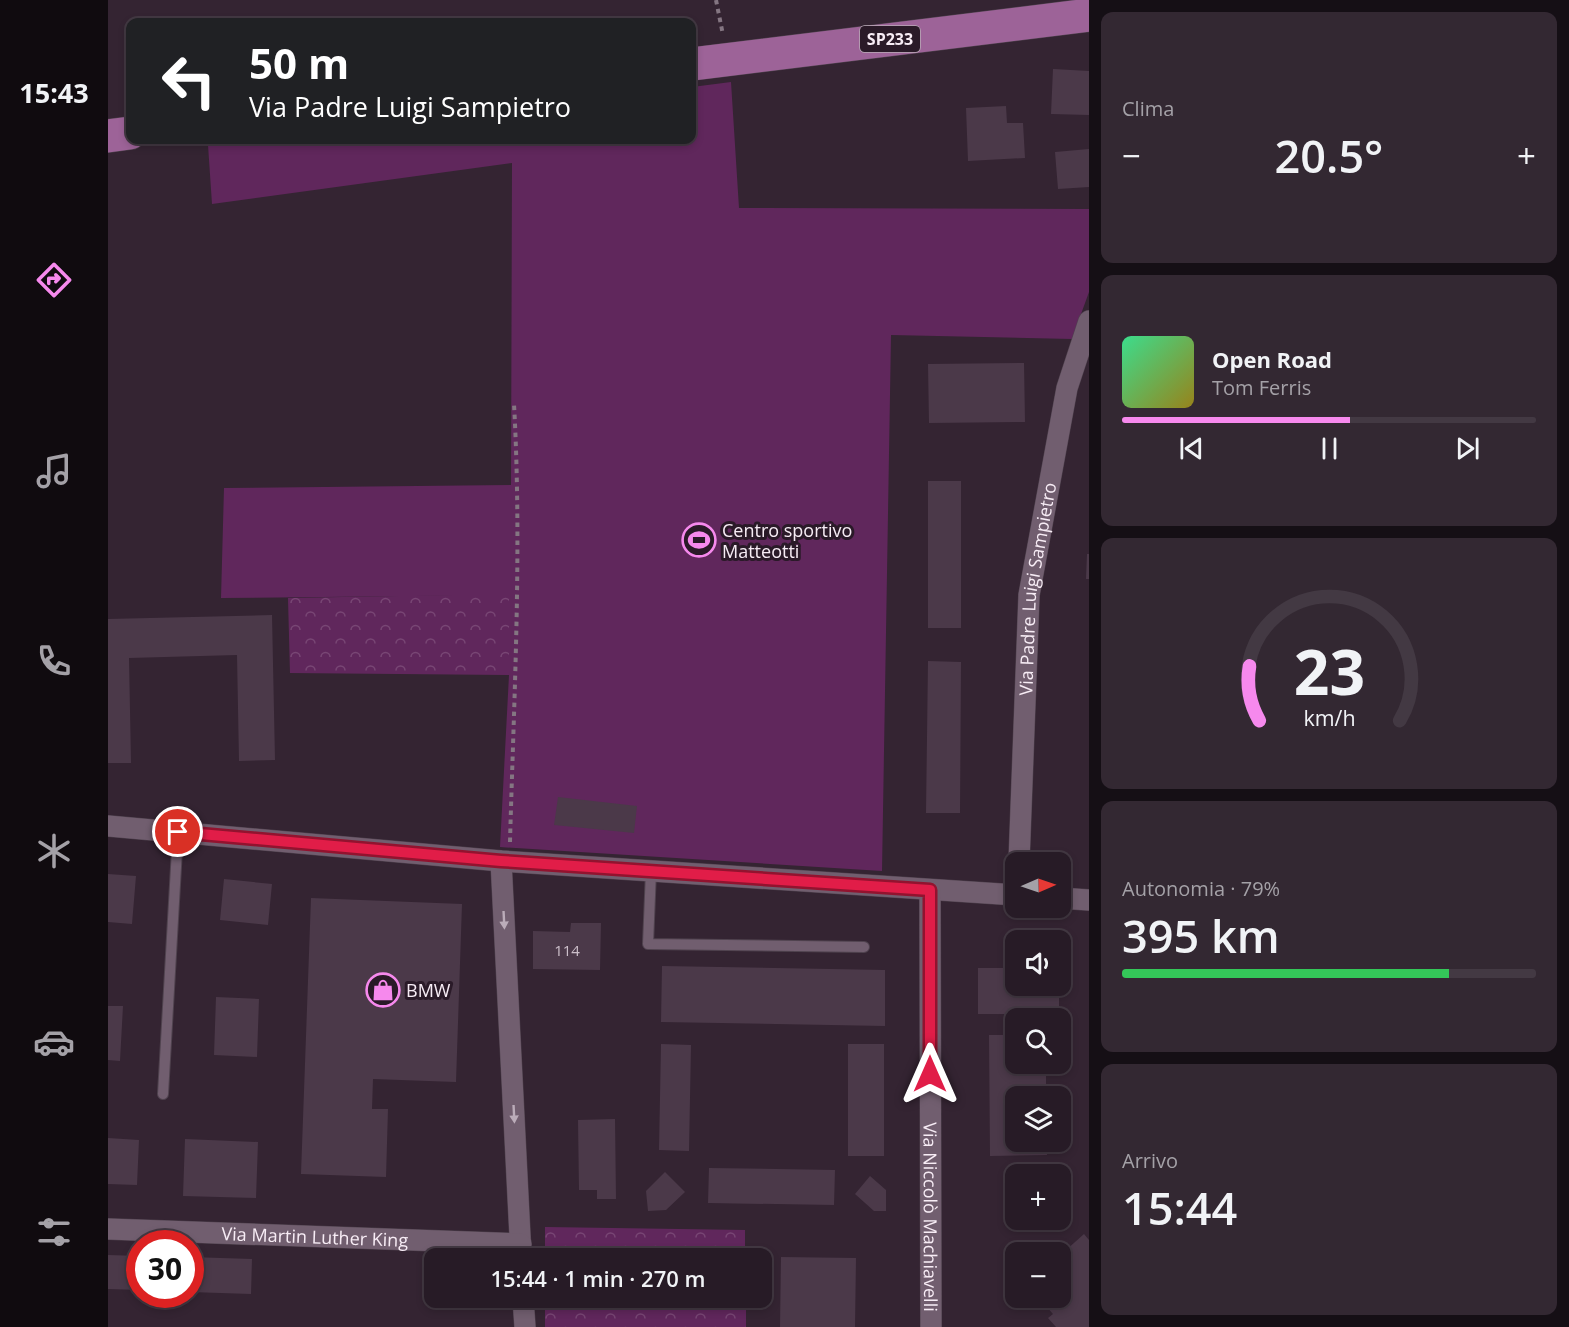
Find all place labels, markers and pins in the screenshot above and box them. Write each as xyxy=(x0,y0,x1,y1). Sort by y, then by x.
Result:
place label: Centro sportivo Matteotti xyxy=(722,518,852,563)
sports icon: Centro sportivo Matteotti xyxy=(681,522,717,558)
pin xyxy=(152,806,203,857)
shop icon: BMW xyxy=(365,972,401,1008)
place label: BMW xyxy=(406,978,451,1002)

